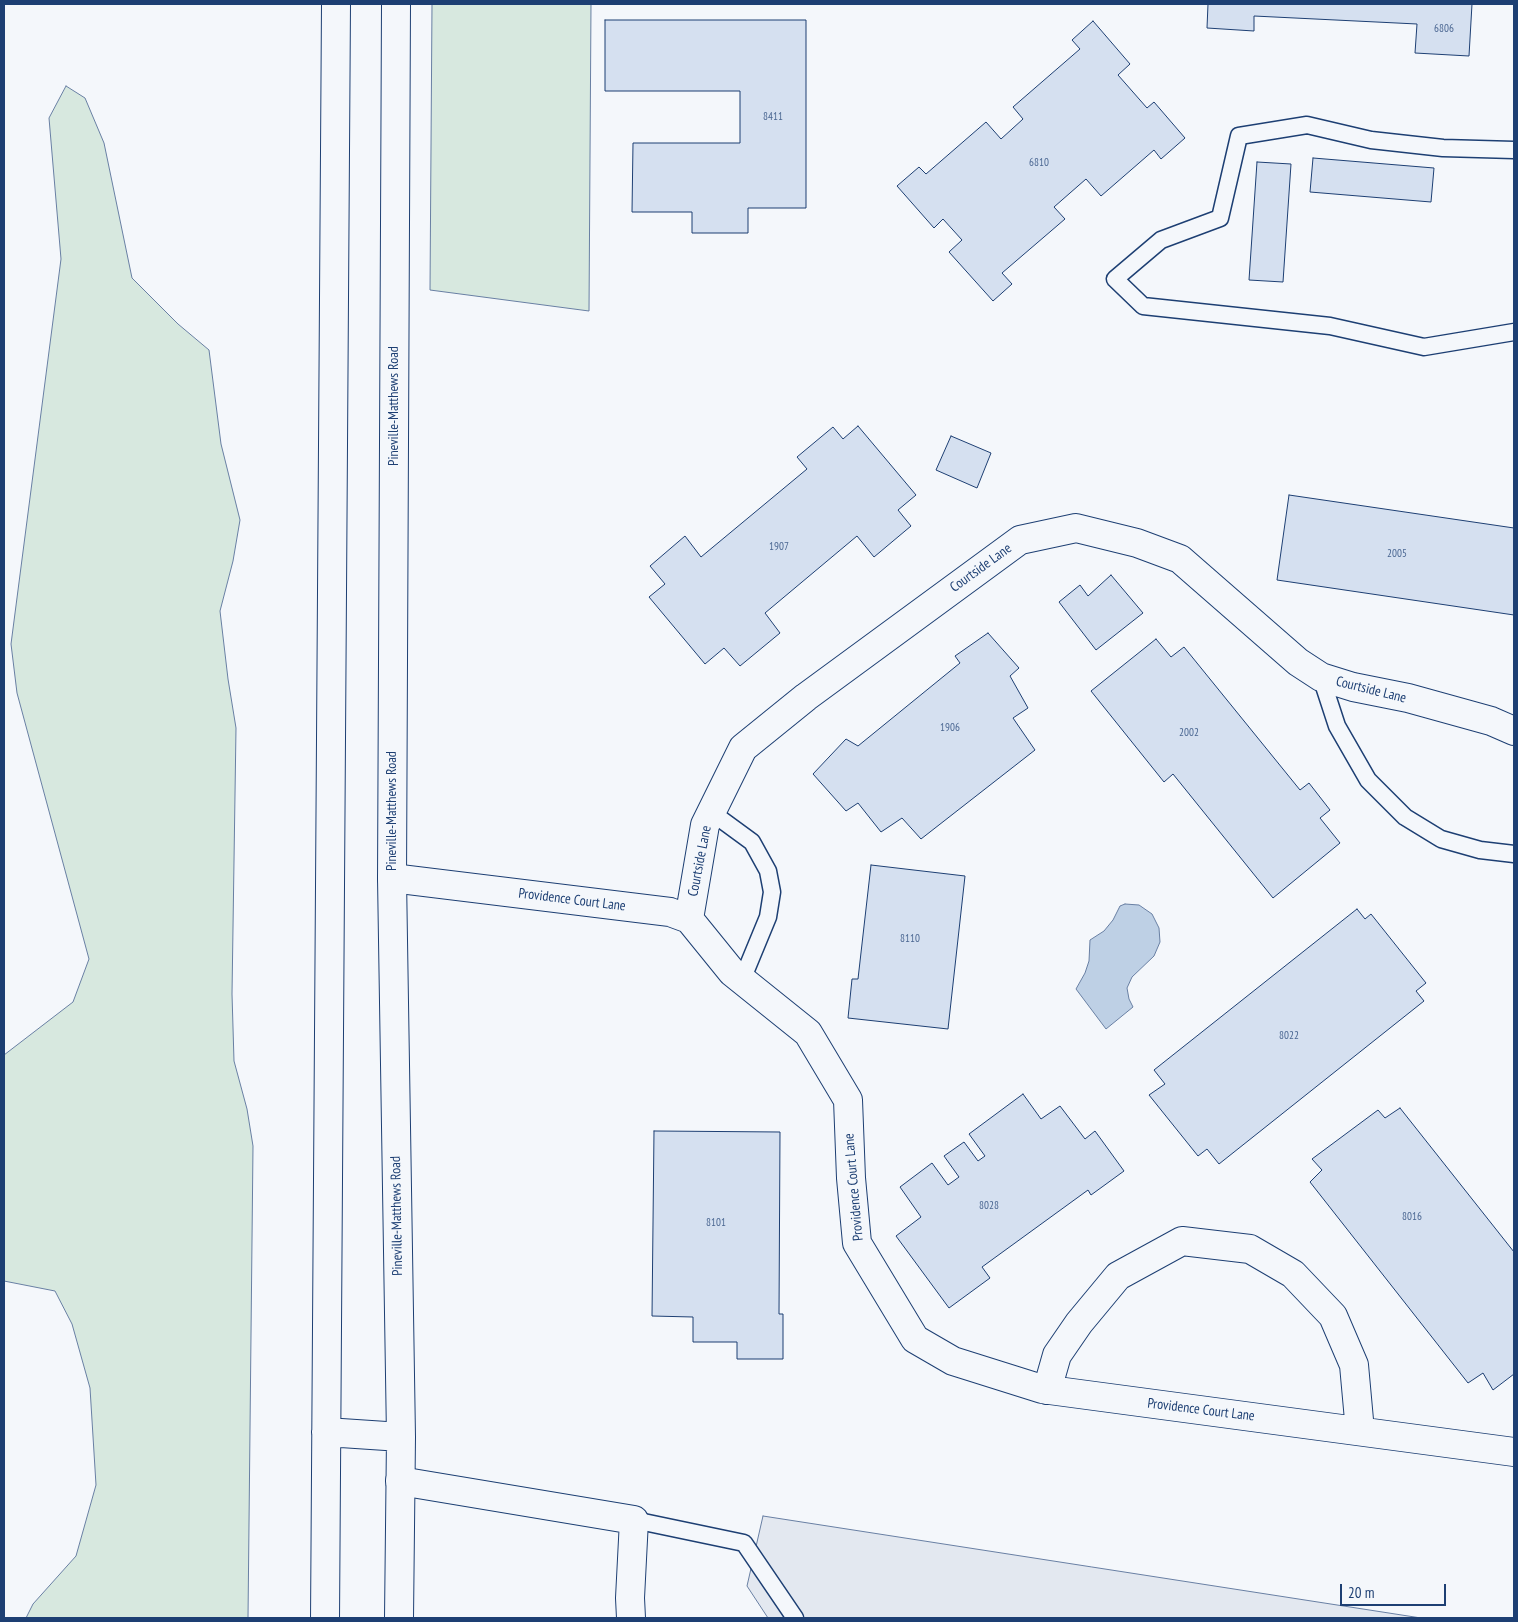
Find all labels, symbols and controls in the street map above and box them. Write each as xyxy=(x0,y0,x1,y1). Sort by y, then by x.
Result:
house number: 6806 xyxy=(1434,22,1454,36)
house number: 8411 xyxy=(763,110,783,124)
house number: 6810 xyxy=(1029,156,1049,170)
street label: Pineville-Matthews Road xyxy=(386,346,402,466)
house number: 1907 xyxy=(769,540,789,554)
street label: Courtside Lane xyxy=(947,540,1015,596)
house number: 2005 xyxy=(1387,547,1407,561)
street label: Courtside Lane xyxy=(1334,673,1408,707)
house number: 1906 xyxy=(940,721,960,735)
house number: 2002 xyxy=(1179,726,1199,740)
street label: Pineville-Matthews Road xyxy=(384,751,400,871)
street label: Courtside Lane xyxy=(685,824,715,898)
street label: Providence Court Lane xyxy=(517,885,627,915)
house number: 8110 xyxy=(900,932,920,946)
house number: 8022 xyxy=(1279,1029,1299,1043)
street label: Providence Court Lane xyxy=(841,1133,867,1241)
street label: Pineville-Matthews Road xyxy=(388,1156,406,1276)
house number: 8028 xyxy=(979,1199,999,1213)
house number: 8016 xyxy=(1402,1210,1422,1224)
house number: 8101 xyxy=(706,1216,726,1230)
street label: Providence Court Lane xyxy=(1146,1395,1256,1425)
scale bar xyxy=(1343,1574,1449,1606)
text: 20 m xyxy=(1348,1583,1374,1602)

